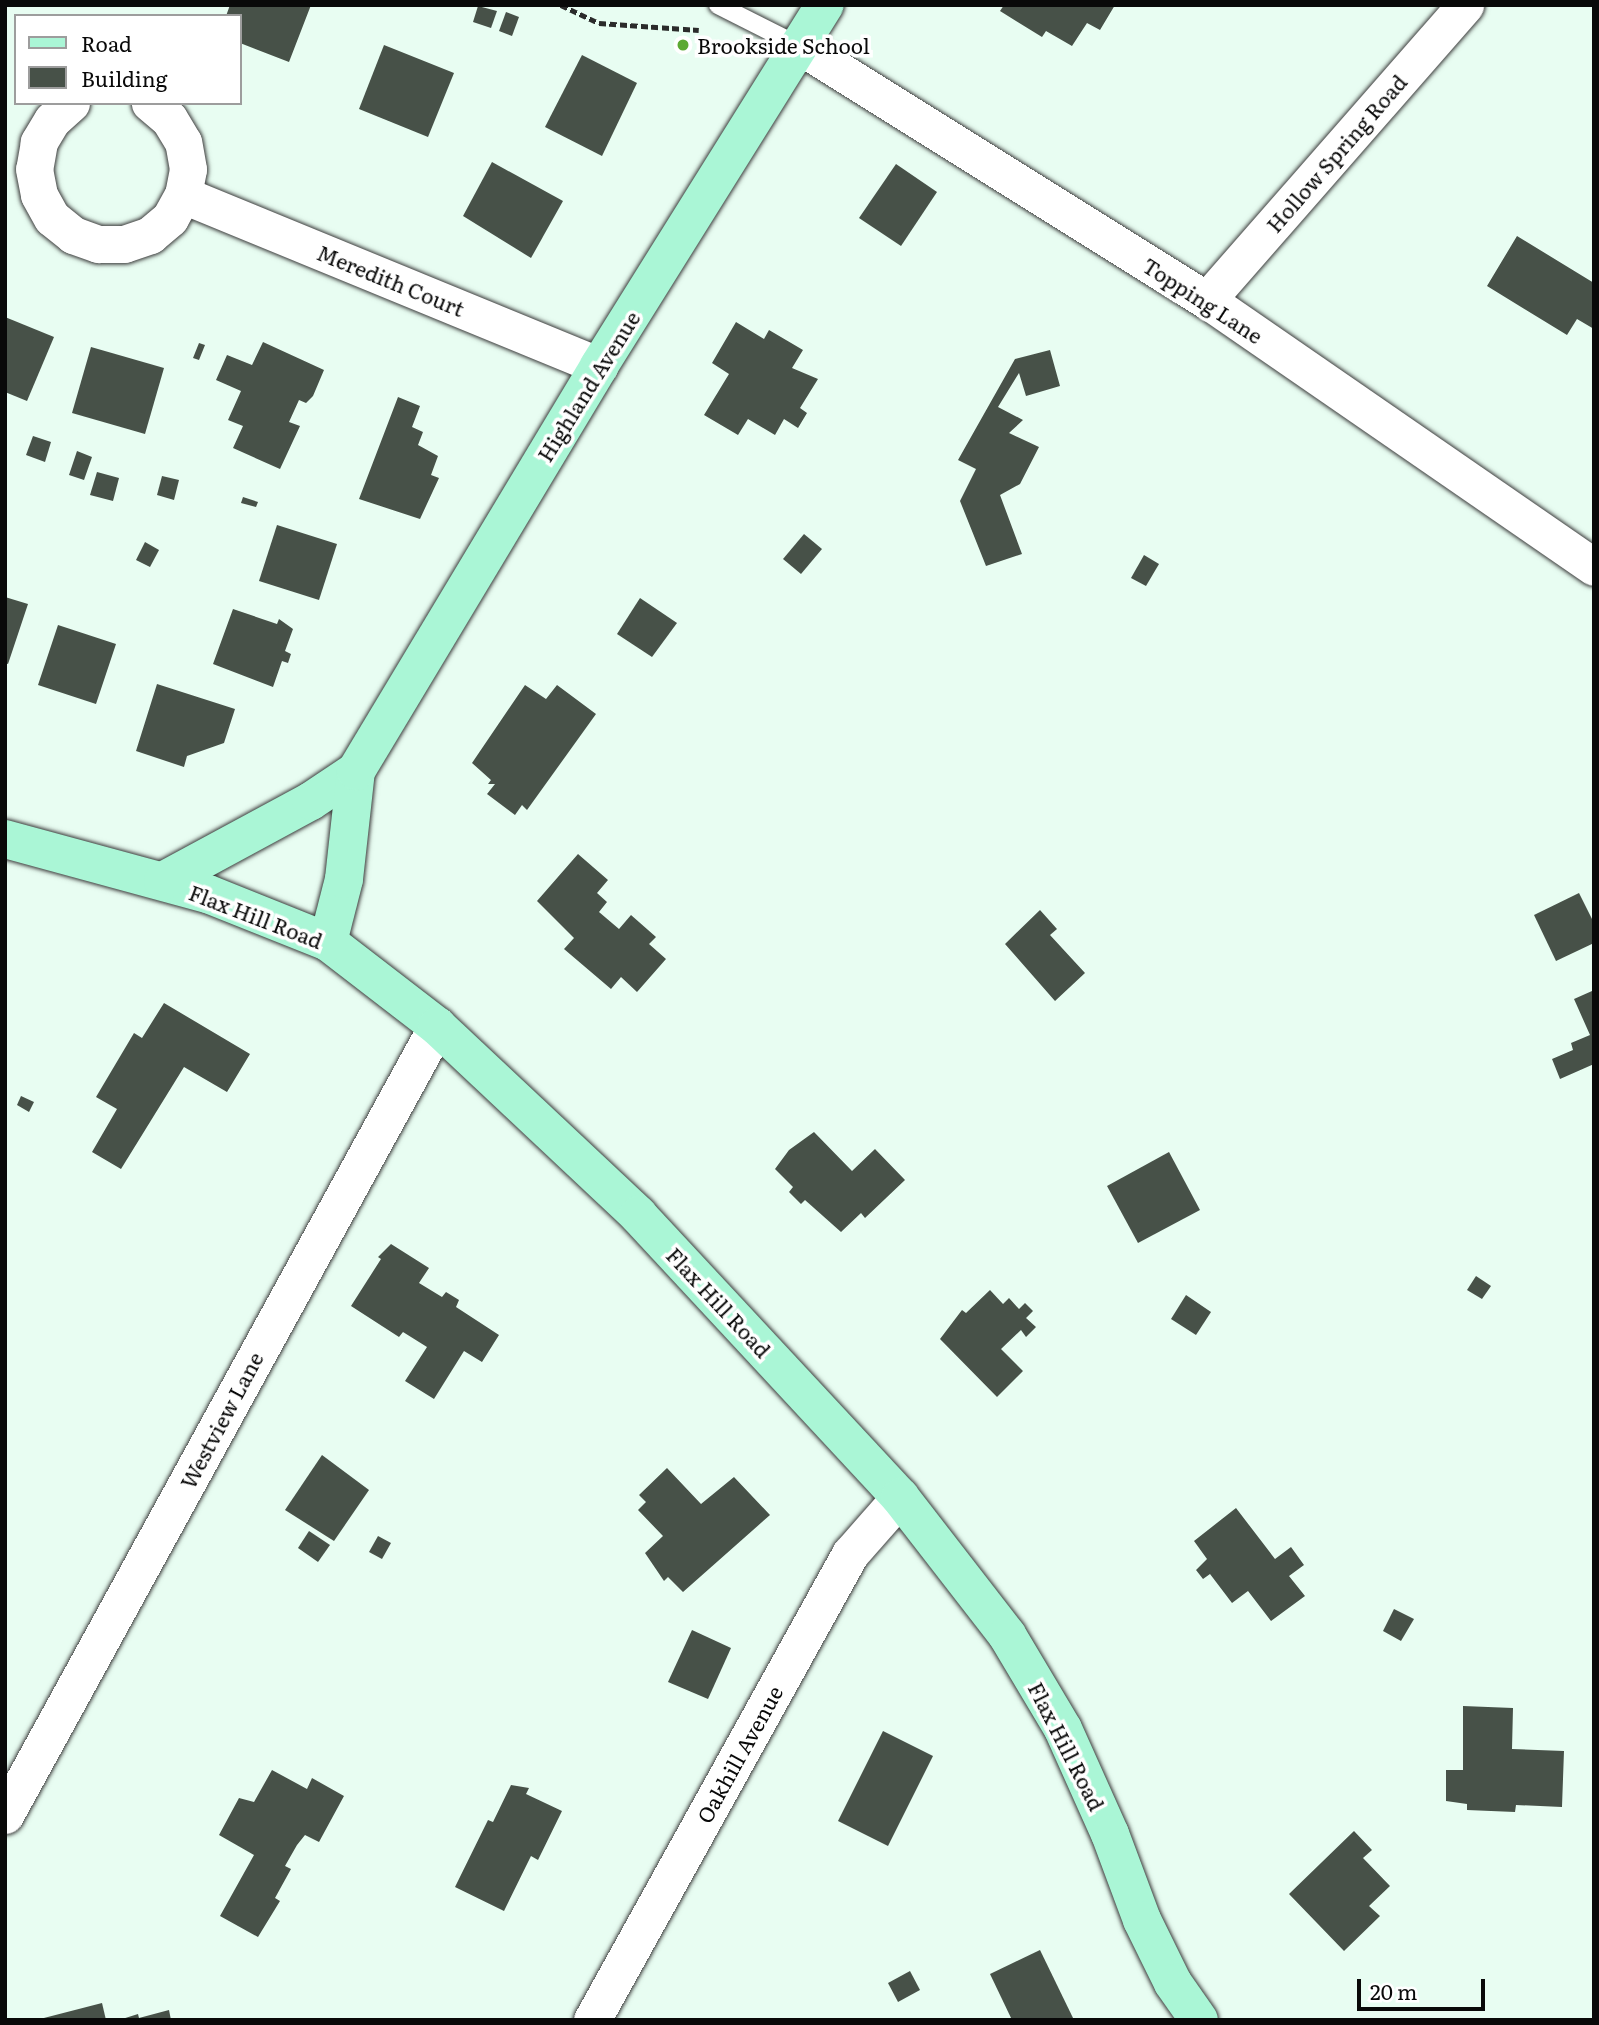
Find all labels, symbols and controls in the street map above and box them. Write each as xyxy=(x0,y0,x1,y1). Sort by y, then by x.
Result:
legend xyxy=(14,14,242,105)
text: Road xyxy=(81,27,132,58)
place label: Brookside School xyxy=(697,32,870,58)
marker: Brookside School xyxy=(675,37,691,53)
text: Building xyxy=(81,62,167,93)
street label: Hollow Spring Road xyxy=(1261,69,1411,237)
street label: Meredith Court xyxy=(314,239,468,321)
street label: Topping Lane xyxy=(1138,252,1268,348)
street label: Highland Avenue xyxy=(532,306,644,466)
street label: Flax Hill Road xyxy=(186,879,326,953)
street label: Flax Hill Road xyxy=(662,1242,776,1362)
street label: Westview Lane xyxy=(174,1348,268,1492)
street label: Flax Hill Road xyxy=(1024,1678,1110,1814)
street label: Oakhill Avenue xyxy=(691,1681,787,1827)
scale bar xyxy=(1361,1966,1489,2010)
text: 20 m xyxy=(1370,1975,1417,2006)

